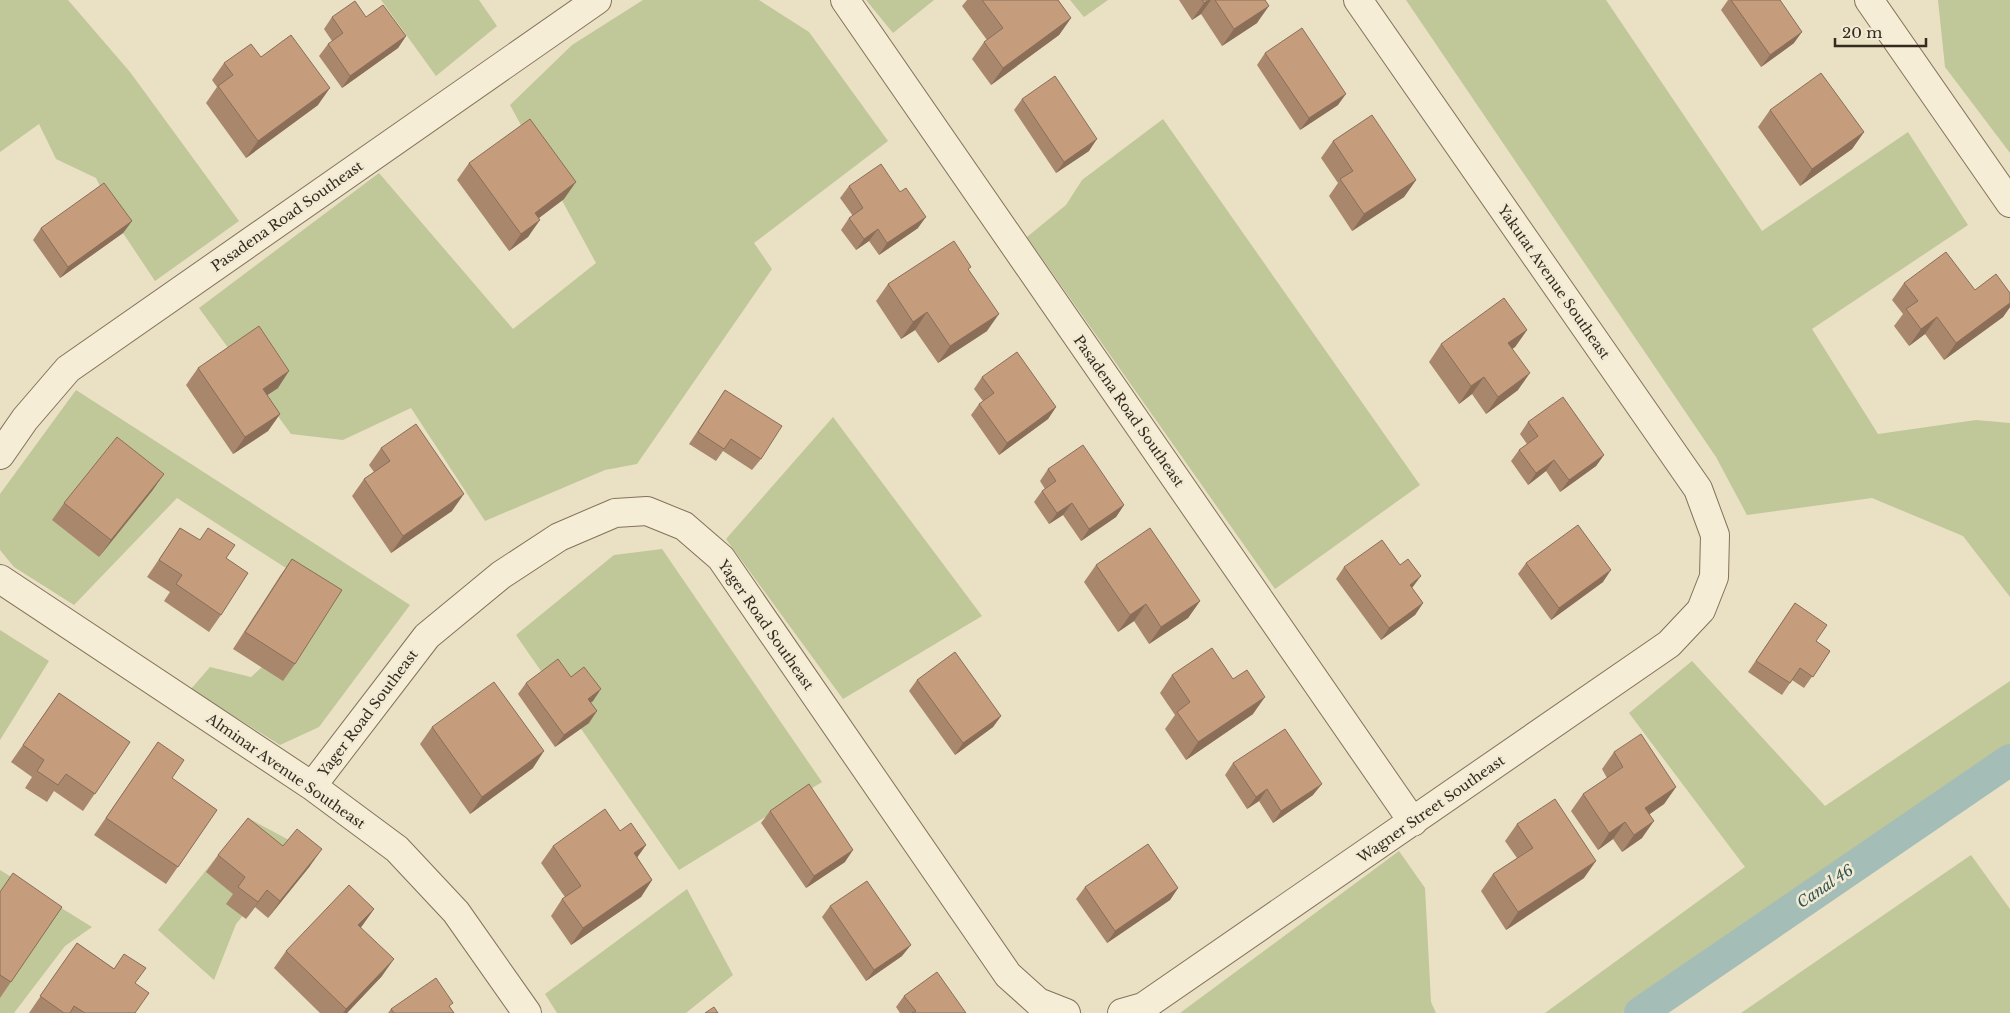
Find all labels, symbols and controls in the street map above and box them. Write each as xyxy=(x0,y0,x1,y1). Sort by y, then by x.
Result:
scale bar xyxy=(1835,15,1926,47)
text: 20 m xyxy=(1842,23,1882,42)
street label: Pasadena Road Southeast xyxy=(208,156,367,275)
street label: Yakutat Avenue Southeast xyxy=(1493,201,1614,363)
street label: Pasadena Road Southeast xyxy=(1070,332,1189,491)
street label: Yager Road Southeast xyxy=(714,556,818,694)
street label: Yager Road Southeast xyxy=(314,645,422,781)
street label: Alminar Avenue Southeast xyxy=(202,709,369,833)
street label: Wagner Street Southeast xyxy=(1353,751,1509,867)
water label: Canal 46 xyxy=(1793,860,1857,912)

